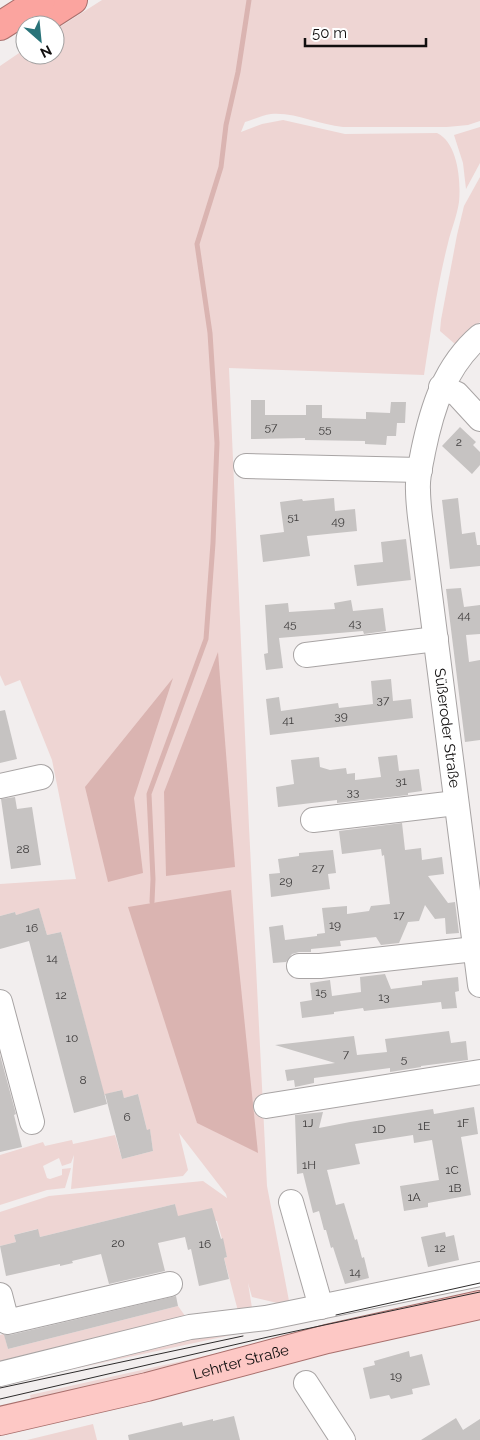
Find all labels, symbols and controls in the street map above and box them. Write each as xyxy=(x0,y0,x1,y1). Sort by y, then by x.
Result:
north arrow xyxy=(15,15,65,65)
scale bar xyxy=(305,15,426,47)
text: 50 m xyxy=(312,24,347,42)
text: N xyxy=(38,42,54,61)
house number: 57 xyxy=(265,420,278,434)
house number: 55 xyxy=(318,422,332,436)
house number: 2 xyxy=(456,435,462,449)
house number: 51 xyxy=(287,510,299,524)
house number: 49 xyxy=(331,514,345,528)
house number: 44 xyxy=(457,608,471,622)
house number: 43 xyxy=(349,616,361,630)
house number: 45 xyxy=(283,617,297,631)
street label: Süßeroder Straße xyxy=(430,667,464,789)
house number: 37 xyxy=(377,693,390,707)
house number: 39 xyxy=(334,709,348,723)
house number: 41 xyxy=(282,713,294,727)
house number: 31 xyxy=(395,774,407,788)
house number: 33 xyxy=(347,785,359,799)
house number: 28 xyxy=(16,842,30,856)
house number: 27 xyxy=(312,861,325,875)
house number: 29 xyxy=(279,874,293,888)
house number: 17 xyxy=(393,908,405,922)
house number: 19 xyxy=(329,918,341,932)
house number: 16 xyxy=(26,921,38,935)
house number: 14 xyxy=(46,951,58,965)
house number: 15 xyxy=(315,985,327,999)
house number: 12 xyxy=(55,988,67,1002)
house number: 13 xyxy=(378,990,390,1004)
house number: 10 xyxy=(66,1031,78,1045)
house number: 7 xyxy=(343,1047,350,1061)
house number: 5 xyxy=(401,1052,408,1066)
house number: 8 xyxy=(79,1073,87,1087)
house number: 6 xyxy=(123,1110,131,1124)
house number: 1J xyxy=(303,1116,313,1130)
house number: 1F xyxy=(457,1116,469,1130)
house number: 1E xyxy=(418,1119,430,1133)
house number: 1D xyxy=(372,1122,386,1136)
house number: 1H xyxy=(302,1158,316,1172)
house number: 1C xyxy=(445,1163,459,1177)
house number: 1B xyxy=(448,1181,462,1195)
house number: 1A xyxy=(407,1190,421,1204)
house number: 20 xyxy=(111,1236,125,1250)
house number: 16 xyxy=(199,1237,211,1251)
house number: 12 xyxy=(434,1241,446,1255)
house number: 14 xyxy=(349,1265,361,1279)
street label: Lehrter Straße xyxy=(191,1341,291,1383)
house number: 19 xyxy=(390,1369,402,1383)

